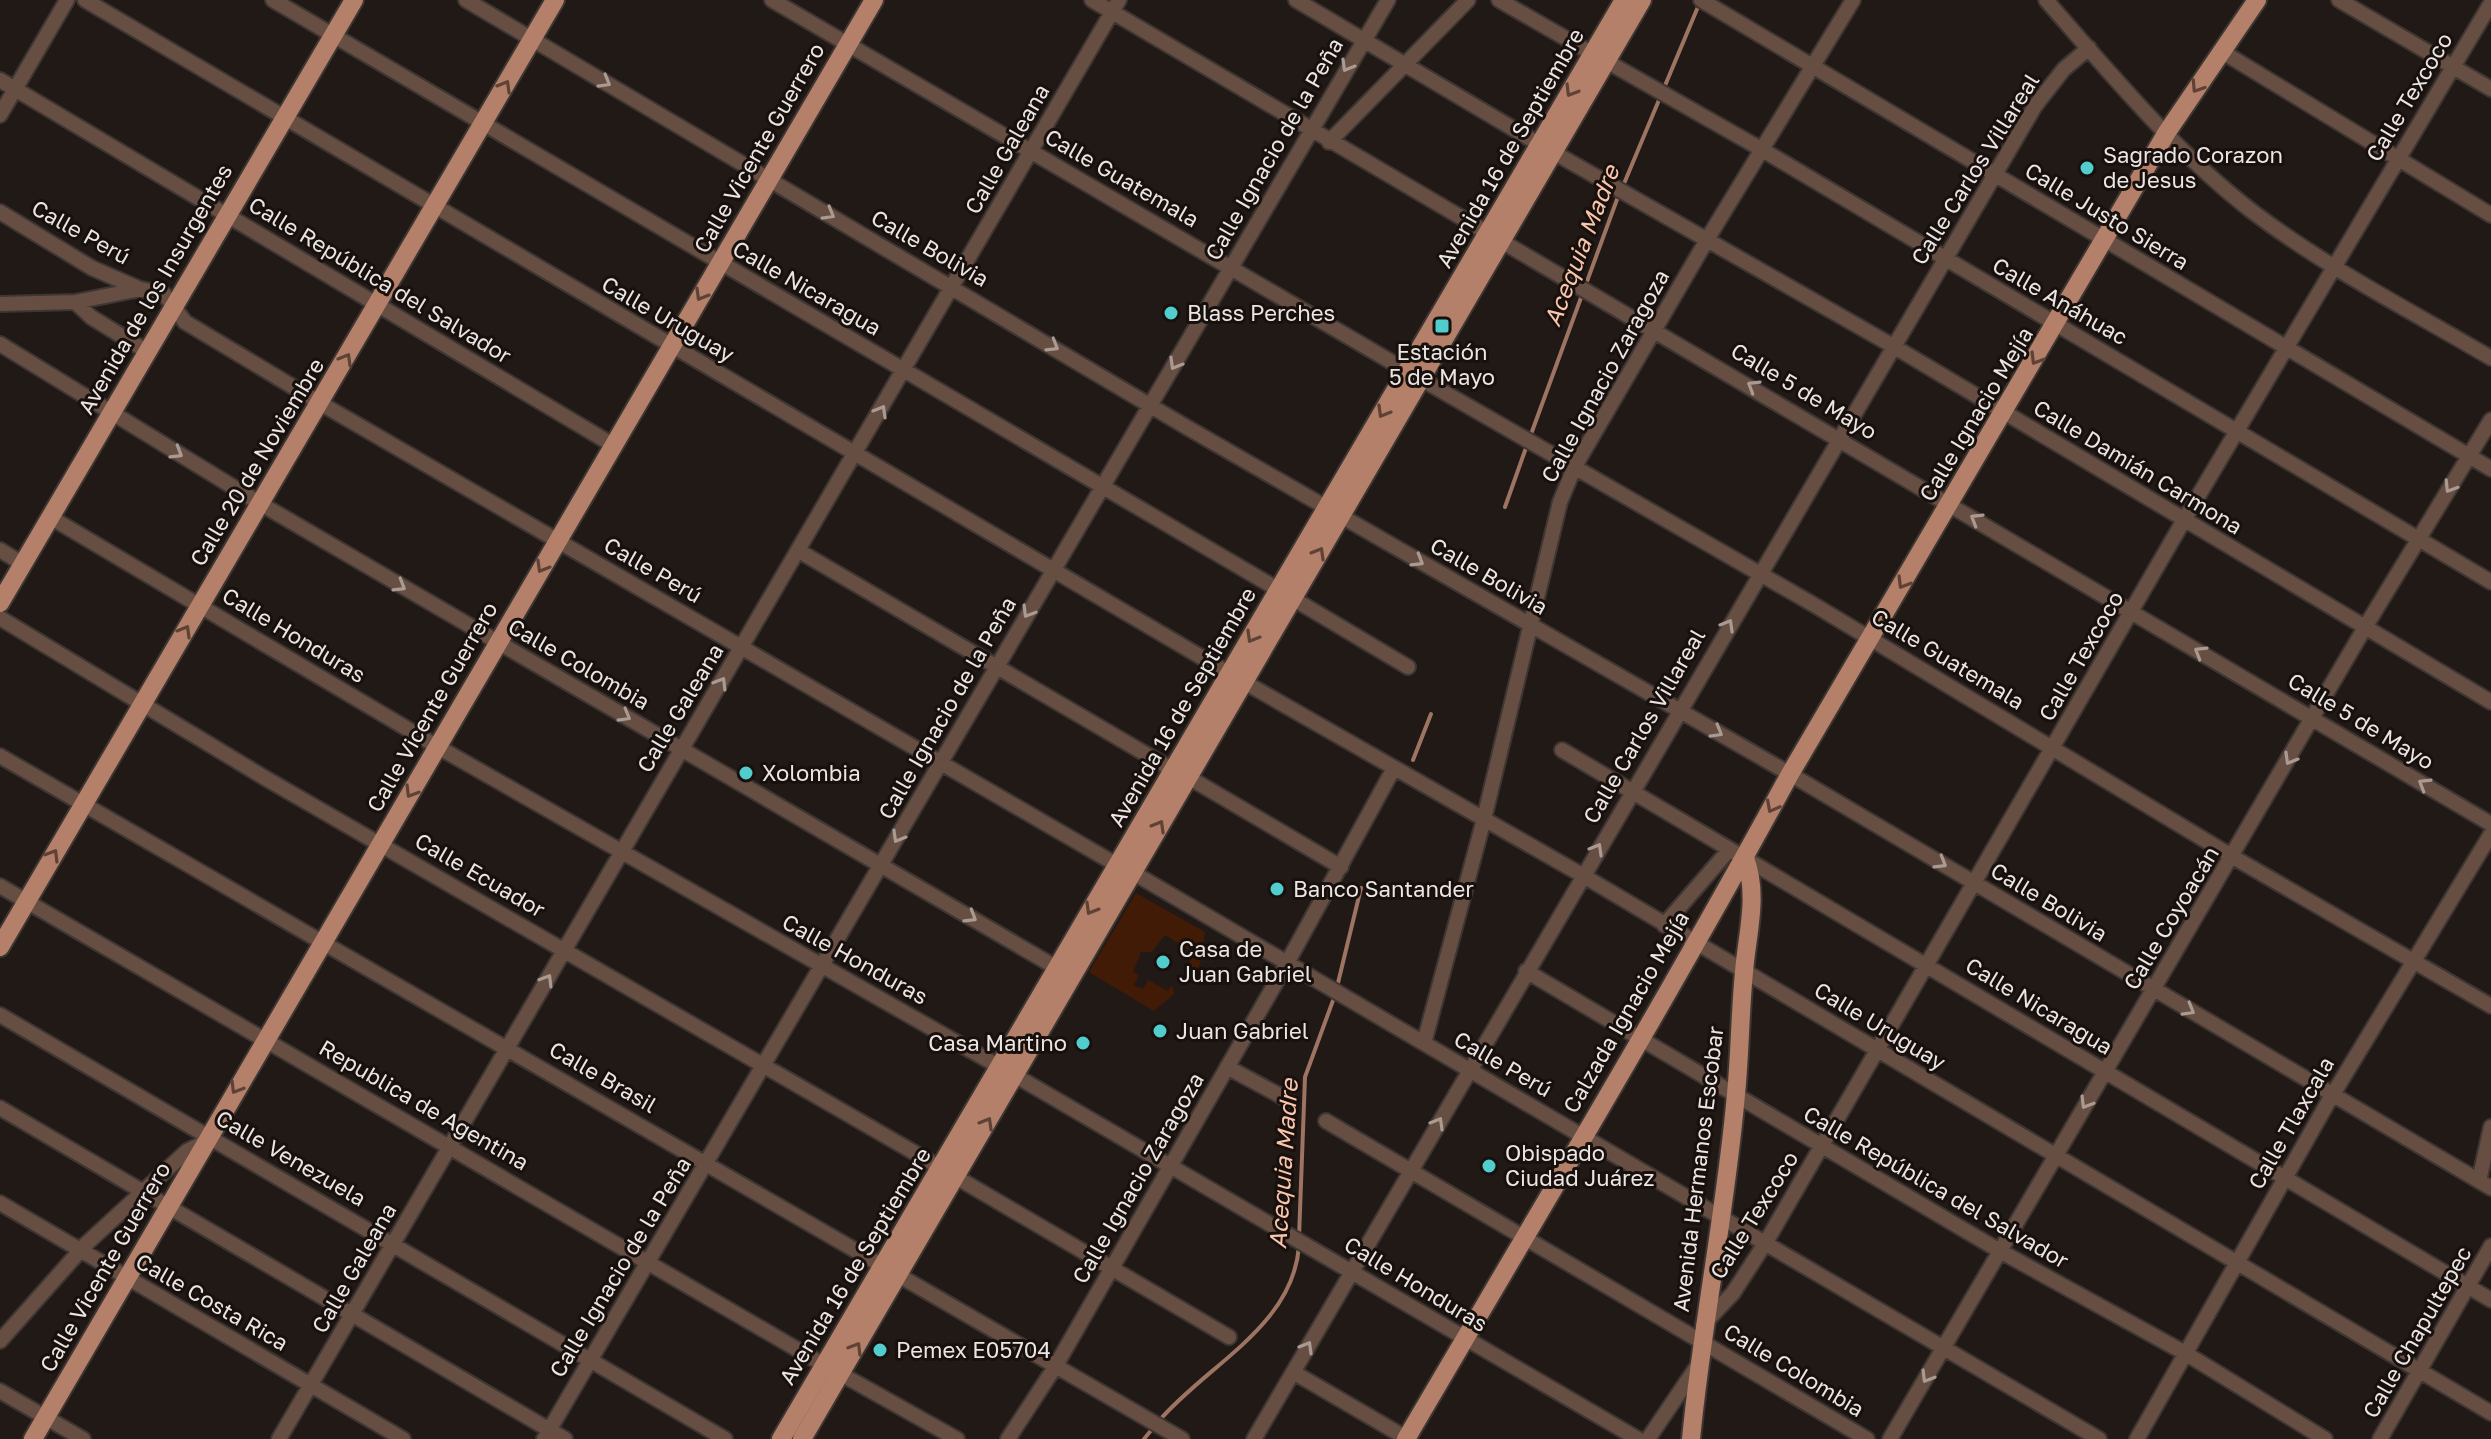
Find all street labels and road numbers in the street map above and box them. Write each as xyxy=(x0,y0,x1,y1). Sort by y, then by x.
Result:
street label: Avenida 16 de Septiembre xyxy=(1430,23,1589,272)
street label: Calle Texcoco xyxy=(2360,27,2458,166)
street label: Calle Ignacio de la Peña xyxy=(1199,33,1348,265)
street label: Calle Vicente Guerrero xyxy=(687,38,830,258)
street label: Calle Carlos Villareal xyxy=(1905,68,2044,269)
street label: Calle Galeana xyxy=(959,79,1055,218)
street label: Calle Guatemala xyxy=(1040,123,1204,233)
street label: Calle Justo Sierra xyxy=(2020,156,2194,275)
street label: Avenida de los Insurgentes xyxy=(72,159,237,419)
street label: Calle República del Salvador xyxy=(244,190,517,369)
street label: Calle Perú xyxy=(27,193,135,270)
street label: Calle Bolivia xyxy=(867,203,994,292)
street label: Calle Nicaragua xyxy=(728,234,886,341)
street label: Calle Anáhuac xyxy=(1988,251,2133,350)
street label: Calle Ignacio Zaragoza xyxy=(1535,265,1674,487)
street label: Calle Uruguay xyxy=(597,270,739,367)
street label: Calle Ignacio Mejía xyxy=(1913,322,2038,506)
street label: Calle 5 de Mayo xyxy=(1726,336,1882,445)
street label: Calle 20 de Noviembre xyxy=(184,353,329,571)
street label: Calle Damián Carmona xyxy=(2029,394,2248,540)
street label: Calle Perú xyxy=(600,531,707,608)
street label: Calle Bolivia xyxy=(1426,531,1553,620)
street label: Calle Honduras xyxy=(218,581,371,688)
street label: Avenida 16 de Septiembre xyxy=(1102,582,1261,831)
street label: Calle Texcoco xyxy=(2032,586,2129,726)
street label: Calle Ignacio de la Peña xyxy=(872,592,1021,824)
street label: Calle Vicente Guerrero xyxy=(360,597,503,817)
street label: Calle Guatemala xyxy=(1867,602,2030,715)
street label: Calle Colombia xyxy=(504,612,655,715)
street label: Calle Carlos Villareal xyxy=(1577,624,1710,828)
street label: Calle Galeana xyxy=(631,638,729,777)
street label: Calle 5 de Mayo xyxy=(2283,666,2439,775)
street label: Calle Ecuador xyxy=(410,826,550,923)
street label: Calle Coyoacán xyxy=(2117,841,2224,994)
street label: Calle Bolivia xyxy=(1986,856,2112,947)
street label: Calzada Ignacio Mejía xyxy=(1557,906,1694,1118)
street label: Calle Honduras xyxy=(778,907,933,1010)
street label: Calle Nicaragua xyxy=(1961,951,2118,1060)
street label: Calle Uruguay xyxy=(1810,976,1951,1075)
street label: Avenida Hermanos Escobar xyxy=(1667,1024,1728,1313)
street label: Calle Perú xyxy=(1450,1025,1557,1102)
street label: Republica de Agentina xyxy=(315,1034,534,1176)
street label: Calle Brasil xyxy=(545,1035,662,1118)
street label: Calle Tlaxcala xyxy=(2242,1052,2339,1194)
street label: Calle Ignacio Zaragoza xyxy=(1066,1067,1209,1288)
street label: Calle República del Salvador xyxy=(1799,1099,2074,1274)
street label: Calle Venezuela xyxy=(211,1104,371,1211)
street label: Avenida 16 de Septiembre xyxy=(773,1142,936,1389)
street label: Calle Texcoco xyxy=(1704,1146,1804,1284)
street label: Calle Ignacio de la Peña xyxy=(543,1152,696,1382)
street label: Calle Vicente Guerrero xyxy=(33,1157,176,1377)
street label: Calle Galeana xyxy=(306,1198,402,1337)
street label: Calle Honduras xyxy=(1340,1230,1493,1337)
street label: Calle Chapultepec xyxy=(2356,1241,2477,1422)
street label: Calle Costa Rica xyxy=(131,1247,293,1356)
street label: Calle Colombia xyxy=(1719,1317,1869,1422)

